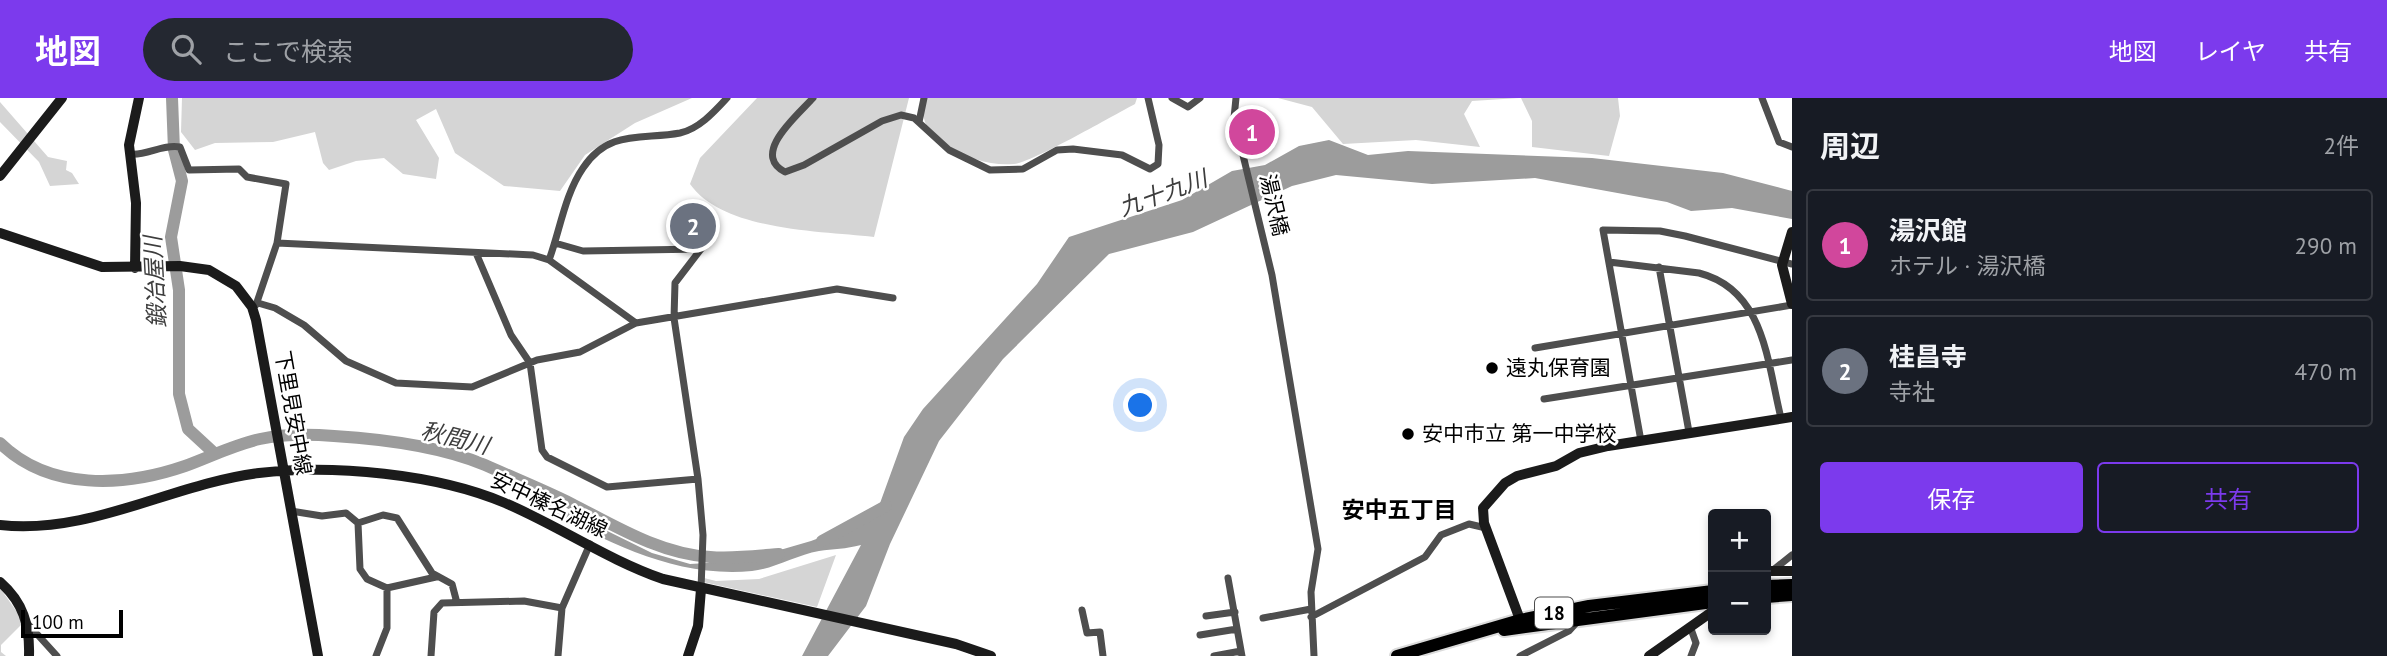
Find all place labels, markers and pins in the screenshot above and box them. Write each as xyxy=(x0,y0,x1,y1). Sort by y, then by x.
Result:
pin: 1 xyxy=(1229,106,1275,158)
pin: 2 xyxy=(670,200,716,252)
place label: 遠丸保育園 xyxy=(1506,354,1611,381)
marker: 遠丸保育園 xyxy=(1484,360,1500,376)
place label: 安中市立 第一中学校 xyxy=(1422,420,1617,447)
marker: 安中市立 第一中学校 xyxy=(1400,426,1416,442)

